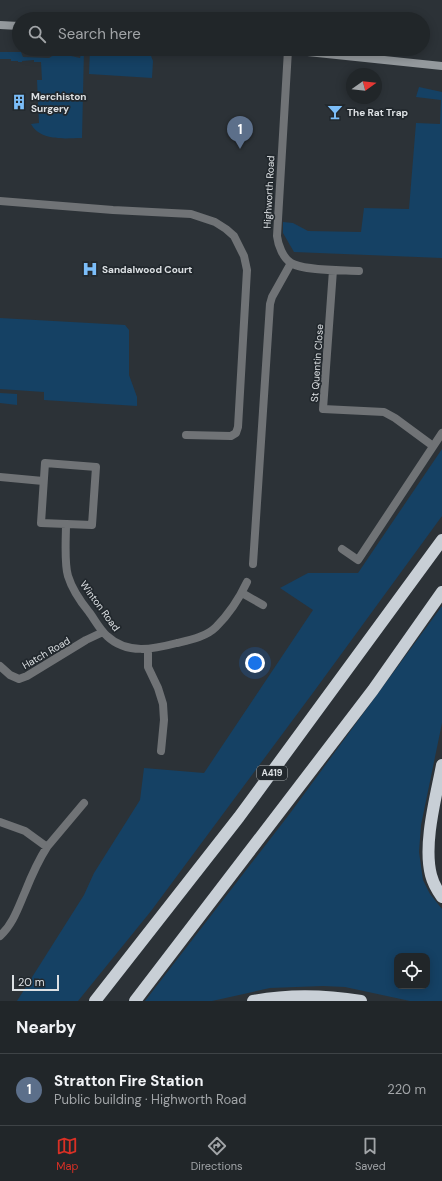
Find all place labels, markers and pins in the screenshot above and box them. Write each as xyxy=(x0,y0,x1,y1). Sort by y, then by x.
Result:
place label: Merchiston Surgery xyxy=(31,90,87,115)
building icon: Merchiston Surgery xyxy=(10,93,28,111)
bar icon: The Rat Trap xyxy=(326,103,344,121)
place label: The Rat Trap xyxy=(347,106,409,119)
pin: 1 xyxy=(227,116,253,149)
hospital icon: Sandalwood Court xyxy=(81,260,99,278)
place label: Sandalwood Court xyxy=(102,263,192,276)

